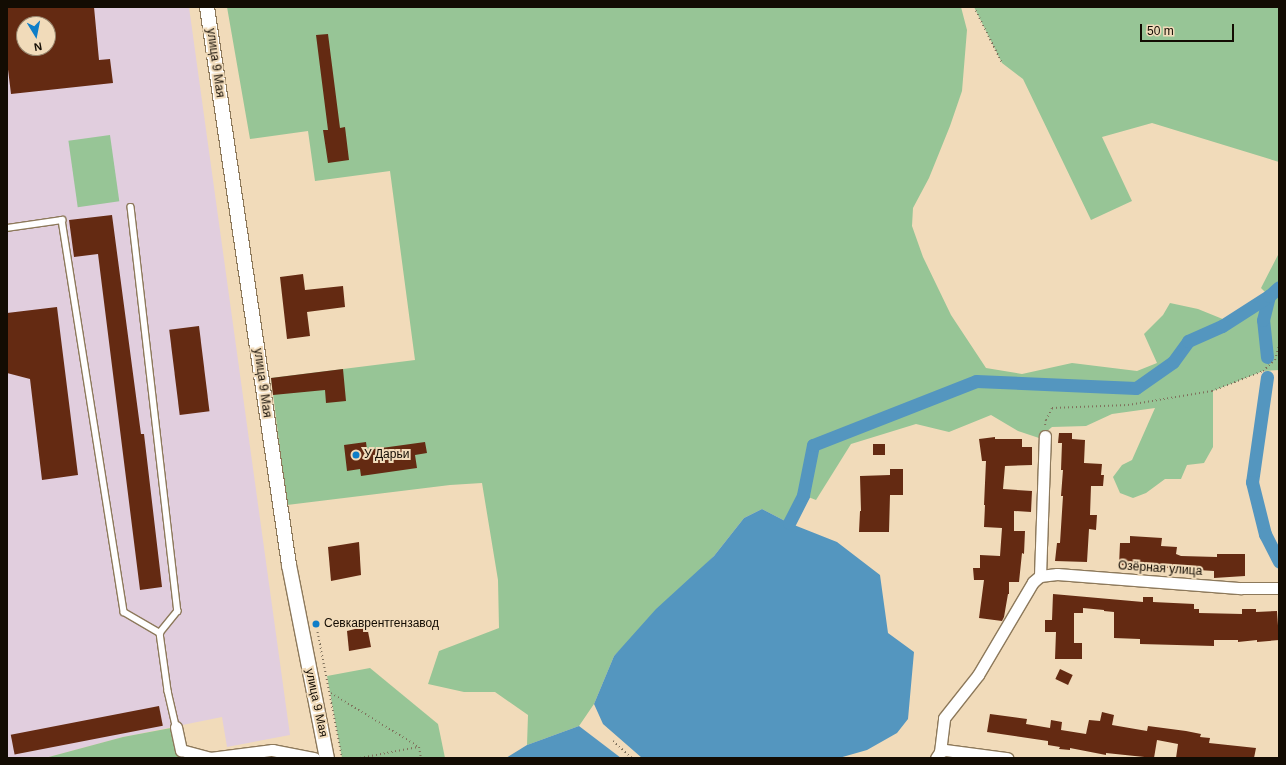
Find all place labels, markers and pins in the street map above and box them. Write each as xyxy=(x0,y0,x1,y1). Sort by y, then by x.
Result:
place label: У Дарьи xyxy=(364,448,409,462)
marker: У Дарьи xyxy=(351,450,361,460)
place label: Севкаврентгензавод xyxy=(324,617,439,631)
marker: Севкаврентгензавод xyxy=(311,619,321,629)

